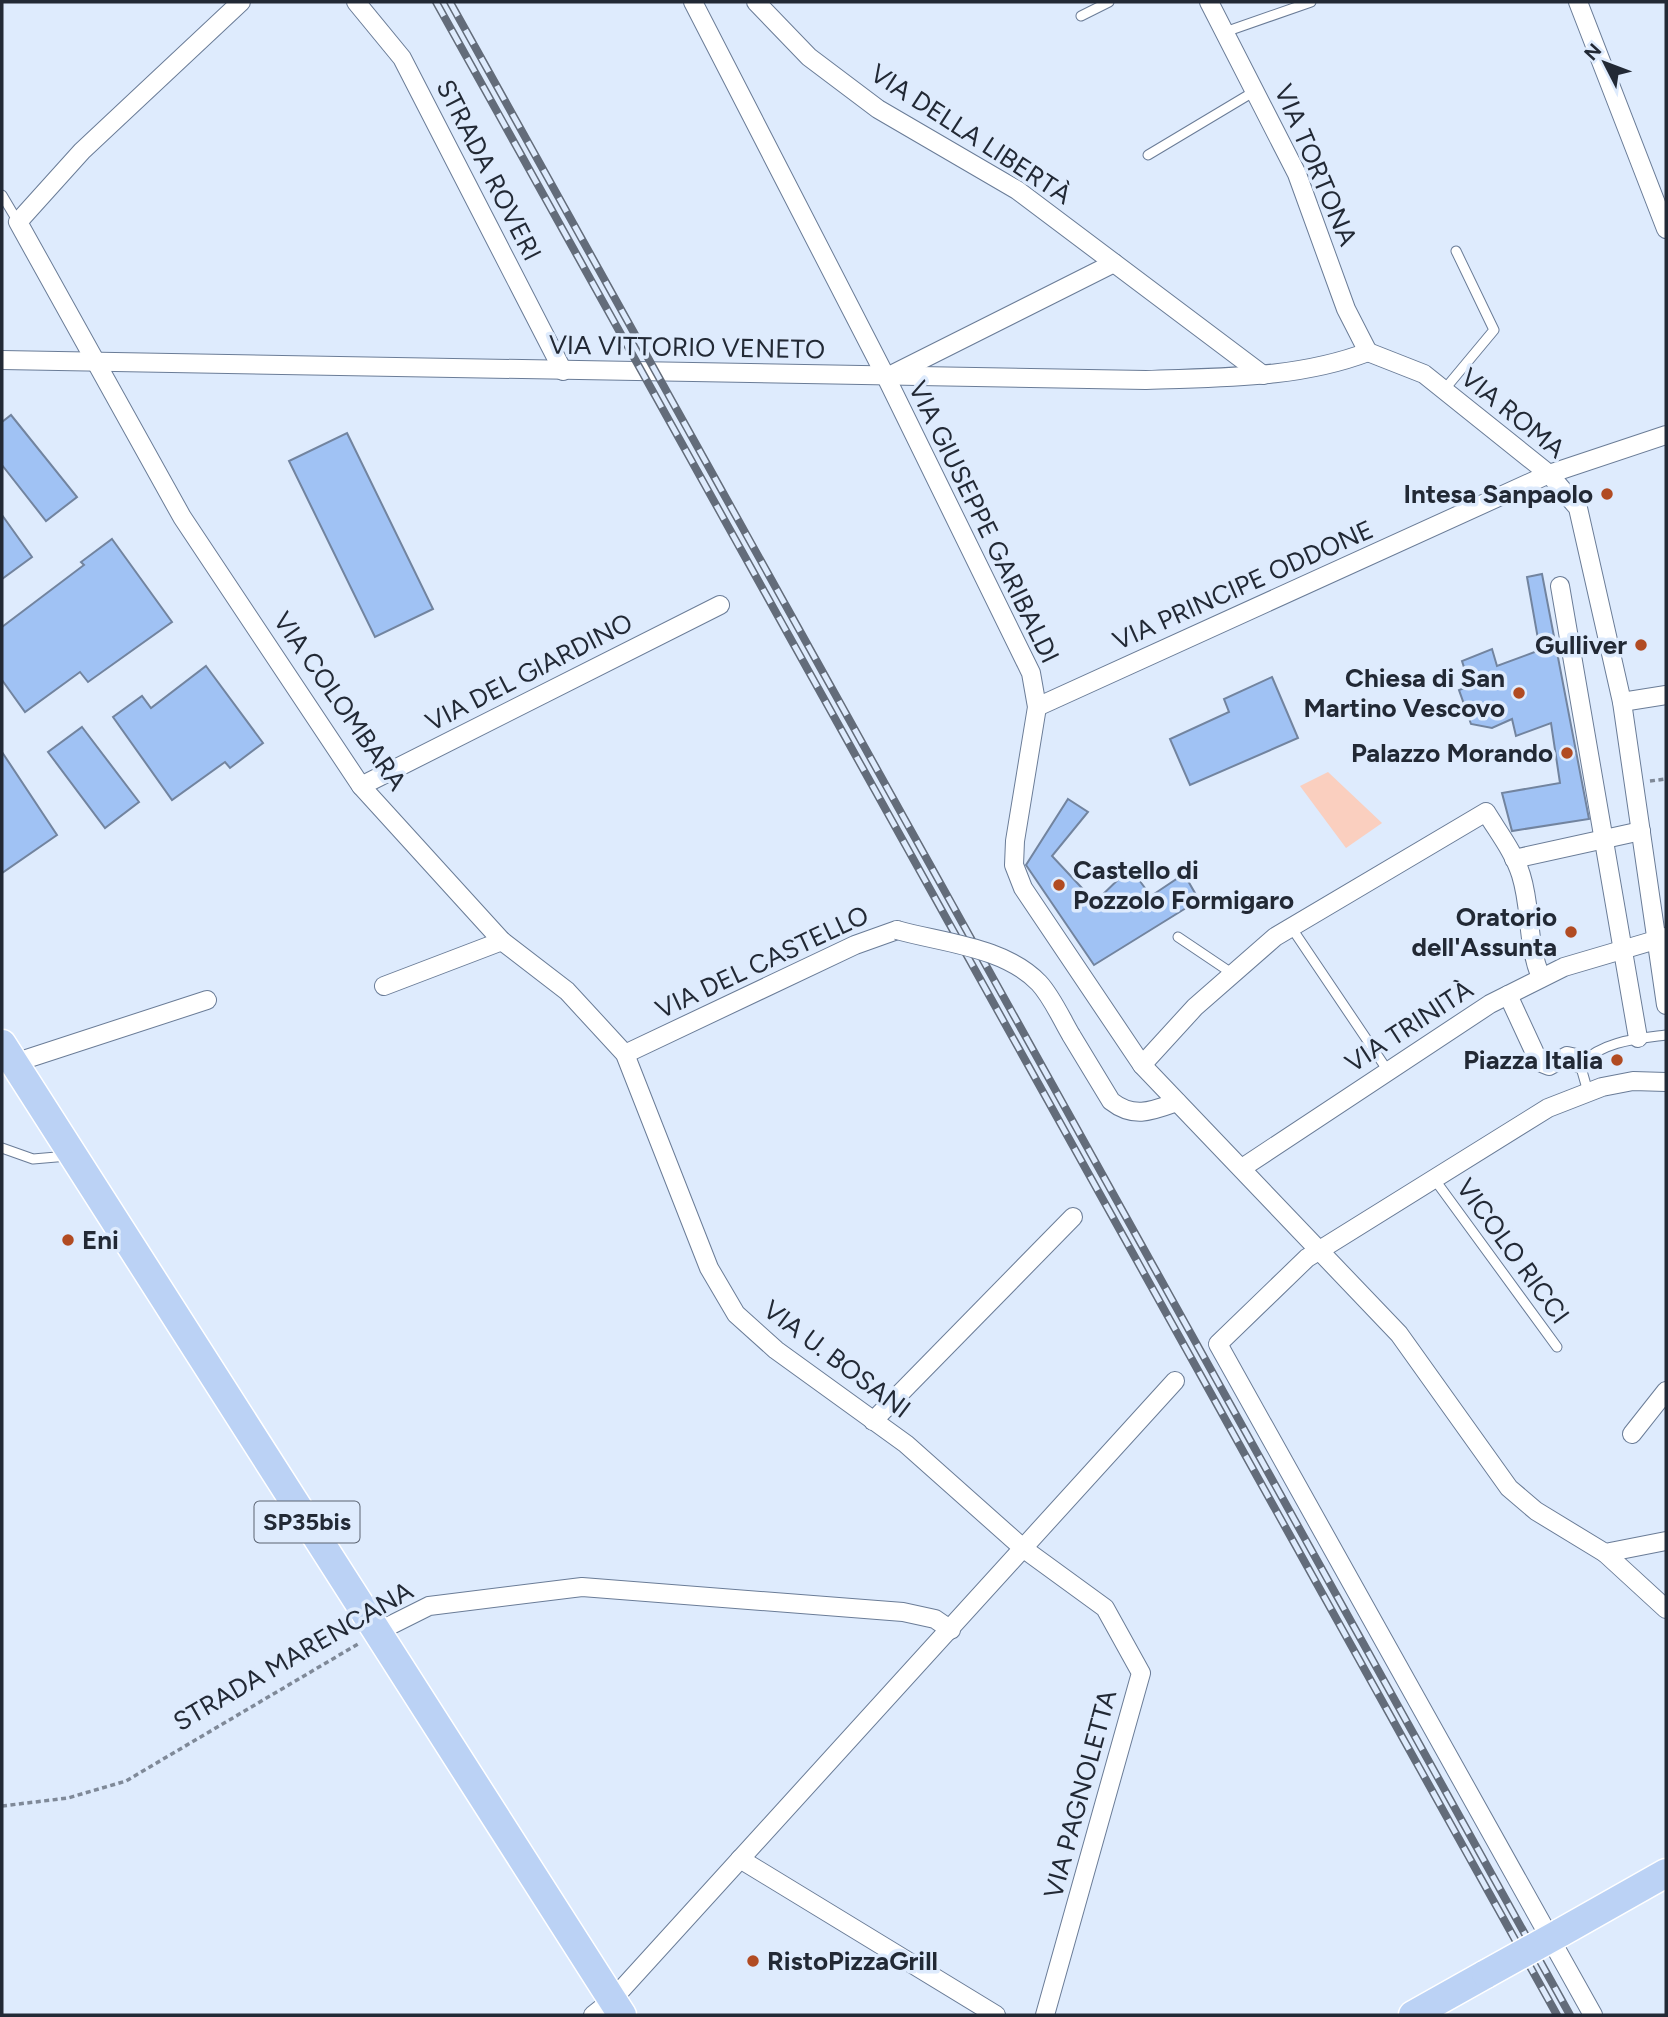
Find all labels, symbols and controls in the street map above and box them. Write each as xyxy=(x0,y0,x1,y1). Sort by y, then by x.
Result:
north arrow xyxy=(1570,28,1640,98)
text: N xyxy=(1579,39,1606,65)
street label: VIA DELLA LIBERTÀ xyxy=(864,57,1078,211)
street label: STRADA ROVERI xyxy=(430,74,548,266)
street label: VIA TORTONA xyxy=(1268,80,1364,251)
street label: VIA VITTORIO VENETO xyxy=(549,329,825,365)
street label: VIA ROMA xyxy=(1454,361,1572,465)
street label: VIA GIUSEPPE GARIBALDI xyxy=(902,376,1066,668)
place label: Intesa Sanpaolo xyxy=(1403,478,1593,510)
marker: Intesa Sanpaolo xyxy=(1599,486,1615,502)
street label: VIA PRINCIPE ODDONE xyxy=(1108,513,1378,657)
street label: VIA COLOMBARA xyxy=(266,606,414,797)
street label: VIA DEL GIARDINO xyxy=(420,606,638,738)
place label: Gulliver xyxy=(1535,629,1627,661)
marker: Gulliver xyxy=(1633,637,1649,653)
place label: Chiesa di San Martino Vescovo xyxy=(1304,662,1505,724)
marker: Chiesa di San Martino Vescovo xyxy=(1511,685,1527,701)
place label: Palazzo Morando xyxy=(1351,737,1553,769)
marker: Palazzo Morando xyxy=(1559,745,1575,761)
place label: Castello di Pozzolo Formigaro xyxy=(1073,854,1294,916)
marker: Castello di Pozzolo Formigaro xyxy=(1051,877,1067,893)
street label: VIA DEL CASTELLO xyxy=(651,899,873,1025)
place label: Oratorio dell'Assunta xyxy=(1412,901,1557,963)
marker: Oratorio dell'Assunta xyxy=(1563,924,1579,940)
street label: VIA TRINITÀ xyxy=(1339,973,1479,1079)
place label: Piazza Italia xyxy=(1463,1044,1603,1076)
marker: Piazza Italia xyxy=(1609,1052,1625,1068)
street label: VICOLO RICCI xyxy=(1450,1172,1576,1330)
place label: Eni xyxy=(82,1224,119,1256)
marker: Eni xyxy=(60,1232,76,1248)
street label: VIA U. BOSANI xyxy=(757,1293,917,1425)
road number: SP35bis xyxy=(254,1502,360,1542)
street label: STRADA MARENCANA xyxy=(167,1574,419,1738)
street label: VIA PAGNOLETTA xyxy=(1037,1686,1123,1902)
place label: RistoPizzaGrill xyxy=(767,1945,938,1977)
marker: RistoPizzaGrill xyxy=(745,1953,761,1969)

